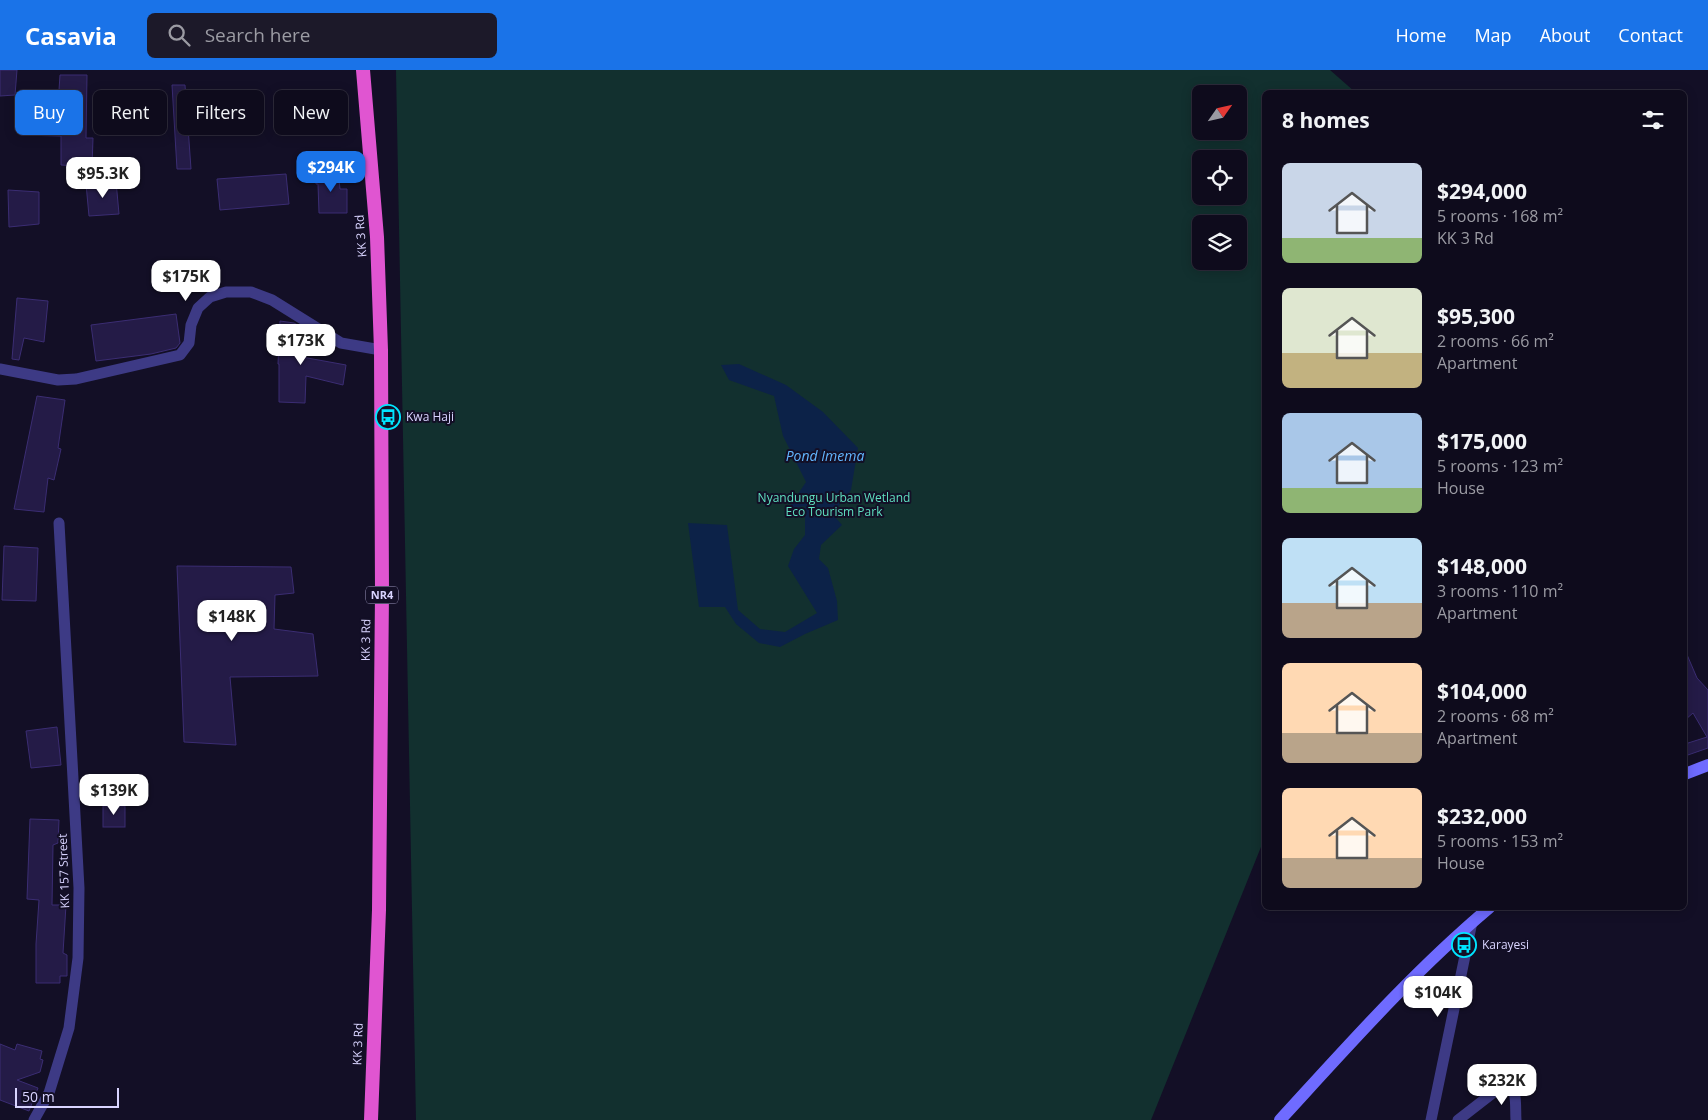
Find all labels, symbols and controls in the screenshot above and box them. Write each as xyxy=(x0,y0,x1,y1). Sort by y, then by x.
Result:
search box xyxy=(147,13,497,58)
text: Casavia xyxy=(25,19,117,52)
icon: search xyxy=(165,21,193,49)
text: Search here xyxy=(205,22,311,48)
text: Home xyxy=(1396,23,1446,47)
text: Map xyxy=(1474,23,1512,47)
text: About xyxy=(1540,23,1590,47)
text: Contact xyxy=(1618,23,1683,47)
north arrow xyxy=(1192,85,1248,140)
map controls xyxy=(1192,85,1247,270)
chip: Buy xyxy=(15,90,83,135)
chip: Rent xyxy=(93,90,167,135)
chip: Filters xyxy=(177,90,264,135)
chip: New xyxy=(274,90,348,135)
text: 8 homes xyxy=(1282,106,1370,134)
icon: filters xyxy=(1639,106,1667,134)
pin: $294K xyxy=(296,150,366,193)
button: locate xyxy=(1192,150,1247,205)
pin: $95.3K xyxy=(62,156,144,199)
text: $294K xyxy=(307,156,355,178)
text: $95.3K xyxy=(77,162,129,184)
text: $294,000 xyxy=(1437,177,1527,205)
icon: home xyxy=(1322,183,1382,243)
text: 5 rooms · 168 m² xyxy=(1437,205,1563,227)
street label: KK 3 Rd xyxy=(351,214,370,258)
button: layers xyxy=(1192,215,1247,270)
text: KK 3 Rd xyxy=(1437,227,1494,249)
pin: $175K xyxy=(151,260,221,302)
text: $175K xyxy=(162,265,210,287)
text: $95,300 xyxy=(1437,302,1515,330)
icon: home xyxy=(1322,308,1382,368)
pin: $173K xyxy=(266,324,336,366)
text: $173K xyxy=(277,329,325,351)
text: 2 rooms · 66 m² xyxy=(1437,330,1554,352)
text: Apartment xyxy=(1437,352,1517,374)
bus stop icon: Kwa Haji xyxy=(375,404,401,430)
place label: Kwa Haji xyxy=(406,408,454,425)
text: $175,000 xyxy=(1437,427,1527,455)
icon: home xyxy=(1322,433,1382,493)
water label: Pond Imema xyxy=(786,446,864,465)
text: 5 rooms · 123 m² xyxy=(1437,455,1563,477)
text: House xyxy=(1437,477,1485,499)
park label: Nyandungu Urban Wetland Eco Tourism Park xyxy=(758,489,910,520)
text: $148,000 xyxy=(1437,552,1527,580)
icon: home xyxy=(1322,558,1382,618)
text: 3 rooms · 110 m² xyxy=(1437,580,1563,602)
road number: NR4 xyxy=(366,586,398,604)
pin: $148K xyxy=(197,600,267,642)
text: Apartment xyxy=(1437,602,1517,624)
text: $148K xyxy=(208,605,256,627)
street label: KK 3 Rd xyxy=(357,619,374,661)
text: $104,000 xyxy=(1437,677,1527,705)
icon: home xyxy=(1322,683,1382,743)
text: 2 rooms · 68 m² xyxy=(1437,705,1554,727)
text: Apartment xyxy=(1437,727,1517,749)
pin: $139K xyxy=(79,774,149,816)
text: $139K xyxy=(90,779,138,801)
text: $232,000 xyxy=(1437,802,1527,830)
icon: home xyxy=(1322,808,1382,868)
text: 5 rooms · 153 m² xyxy=(1437,830,1563,852)
street label: KK 157 Street xyxy=(54,833,73,909)
text: House xyxy=(1437,852,1485,874)
bus stop icon: Karayesi xyxy=(1451,932,1477,958)
place label: Karayesi xyxy=(1482,936,1529,953)
pin: $104K xyxy=(1403,976,1473,1018)
text: $104K xyxy=(1414,981,1462,1003)
street label: KK 3 Rd xyxy=(348,1022,367,1066)
pin: $232K xyxy=(1467,1064,1537,1106)
text: $232K xyxy=(1478,1069,1526,1091)
scale bar xyxy=(15,1085,119,1108)
text: 50 m xyxy=(22,1087,55,1106)

